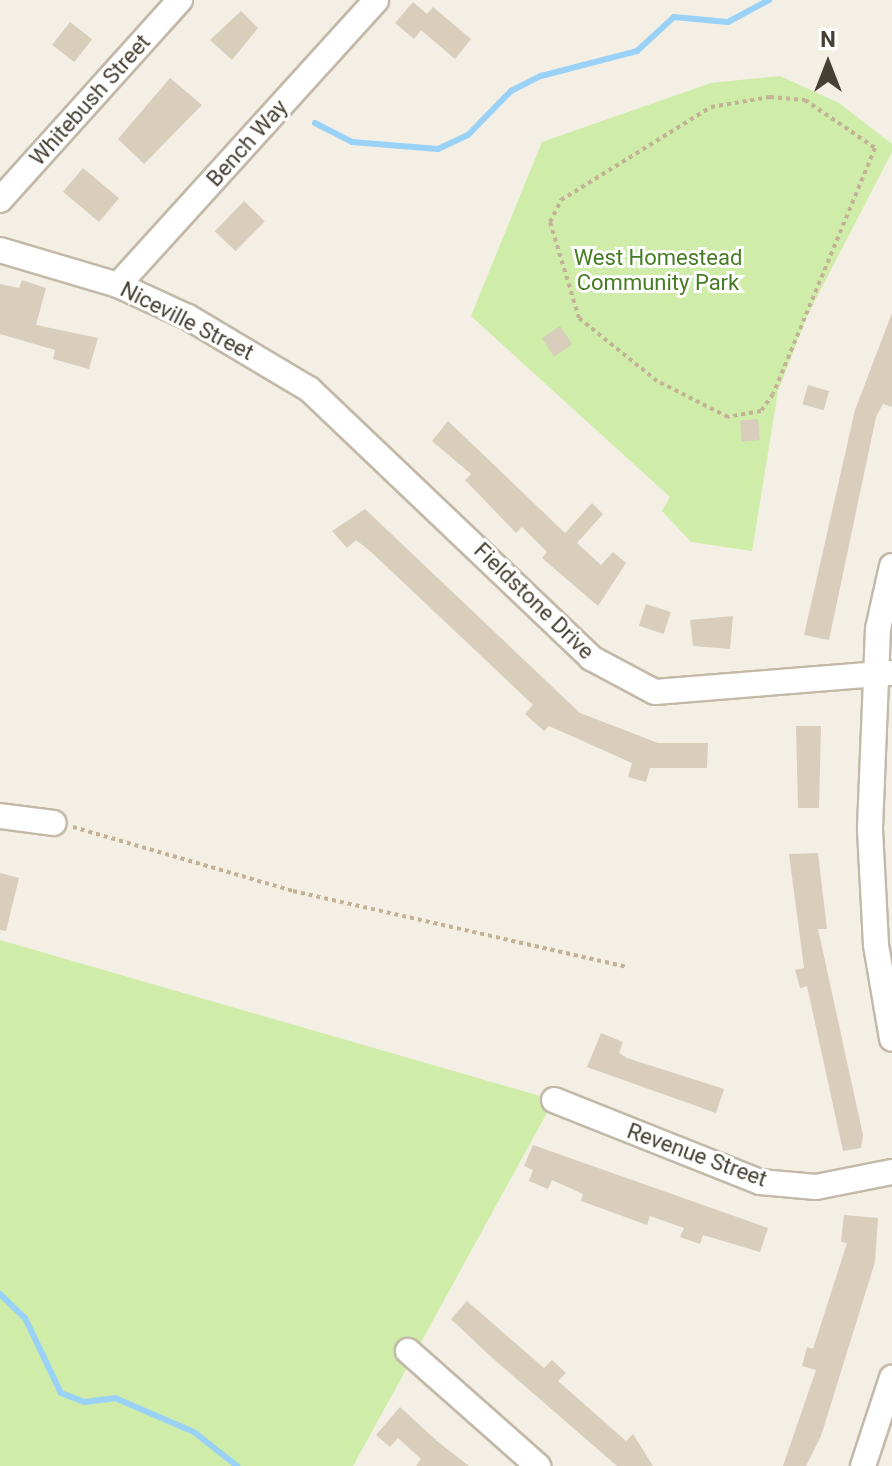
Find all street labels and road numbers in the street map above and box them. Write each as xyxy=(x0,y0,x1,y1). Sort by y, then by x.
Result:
street label: Whitebush Street xyxy=(24,29,156,171)
street label: Bench Way xyxy=(201,94,293,192)
street label: Niceville Street xyxy=(116,276,258,366)
street label: Fieldstone Drive xyxy=(469,537,599,665)
street label: Revenue Street xyxy=(624,1118,770,1192)

